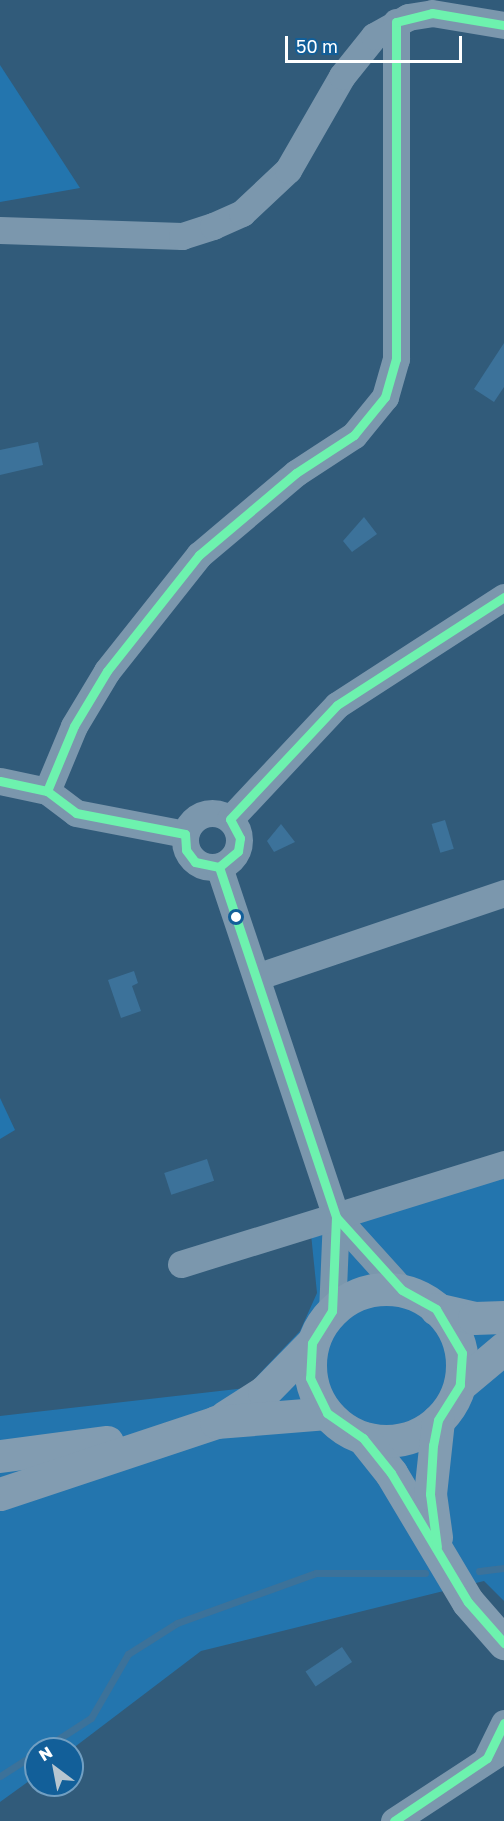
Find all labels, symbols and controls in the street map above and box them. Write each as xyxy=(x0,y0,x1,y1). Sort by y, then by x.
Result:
scale bar xyxy=(288,24,465,62)
text: 50 m xyxy=(296,35,338,57)
unlabelled marker xyxy=(230,911,242,923)
north arrow xyxy=(24,1737,84,1797)
text: N xyxy=(35,1742,56,1765)

